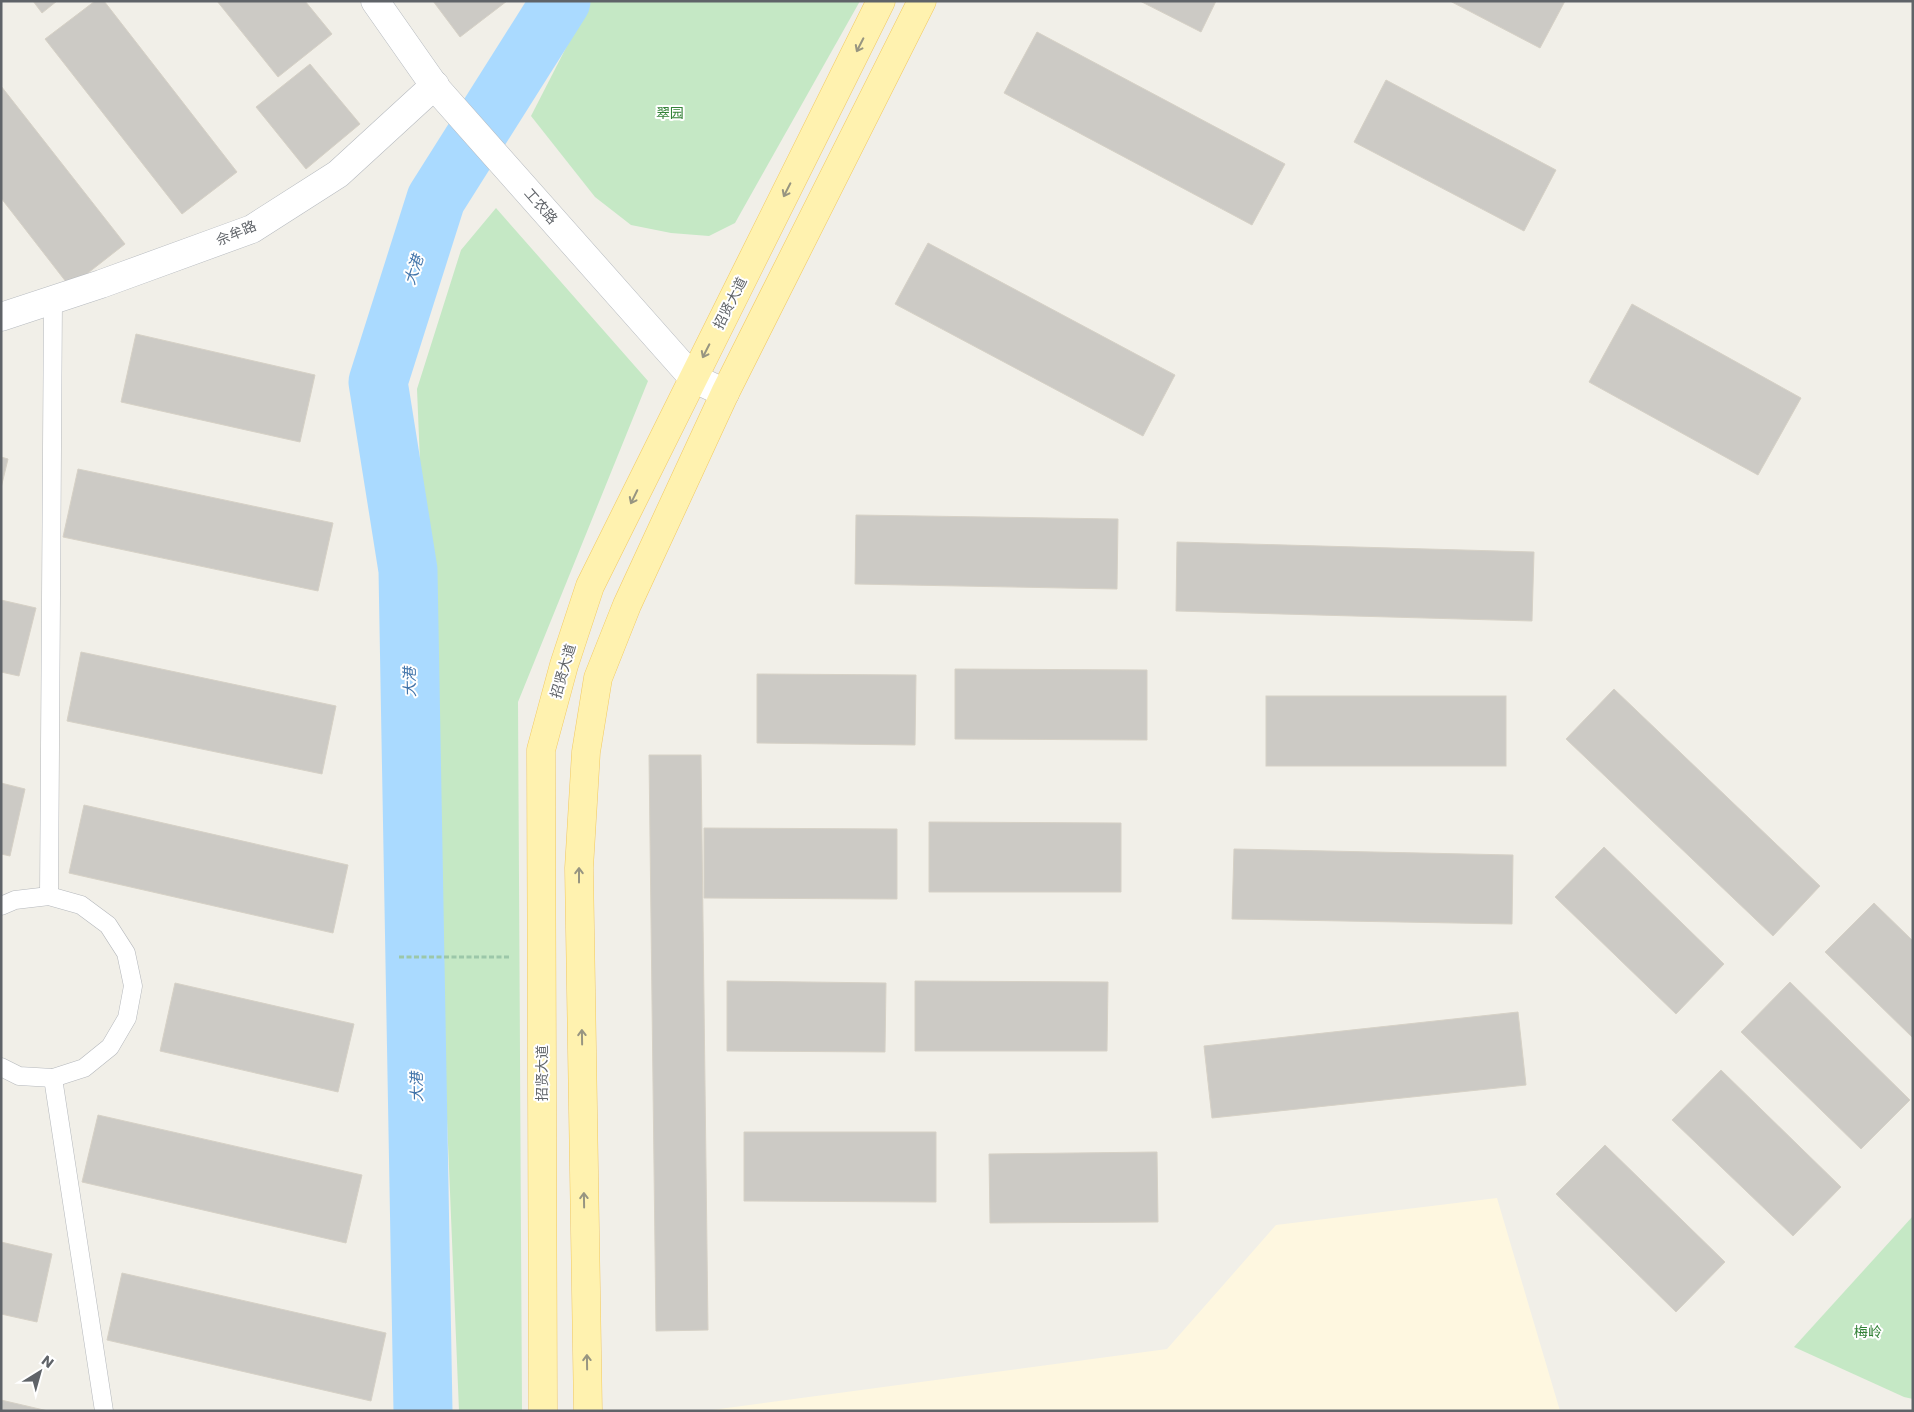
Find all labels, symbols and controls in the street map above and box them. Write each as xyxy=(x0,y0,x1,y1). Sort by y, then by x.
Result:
one-way arrow xyxy=(854,37,864,52)
park label: 翠园 xyxy=(656,103,684,123)
one-way arrow xyxy=(782,182,791,197)
street label: 工农路 xyxy=(520,184,562,228)
street label: 佘牟路 xyxy=(213,216,259,250)
water label: 大港 xyxy=(399,250,429,287)
street label: 招贤大道 xyxy=(708,274,752,332)
one-way arrow xyxy=(701,343,710,358)
one-way arrow xyxy=(629,489,638,504)
street label: 招贤大道 xyxy=(546,641,580,701)
water label: 大港 xyxy=(399,665,420,697)
one-way arrow xyxy=(574,867,584,883)
one-way arrow xyxy=(577,1029,586,1045)
street label: 招贤大道 xyxy=(532,1045,552,1101)
water label: 大港 xyxy=(406,1070,427,1102)
one-way arrow xyxy=(580,1192,589,1208)
park label: 梅岭 xyxy=(1854,1322,1882,1342)
north arrow xyxy=(15,1347,65,1397)
text: N xyxy=(38,1350,58,1373)
one-way arrow xyxy=(582,1354,592,1370)

